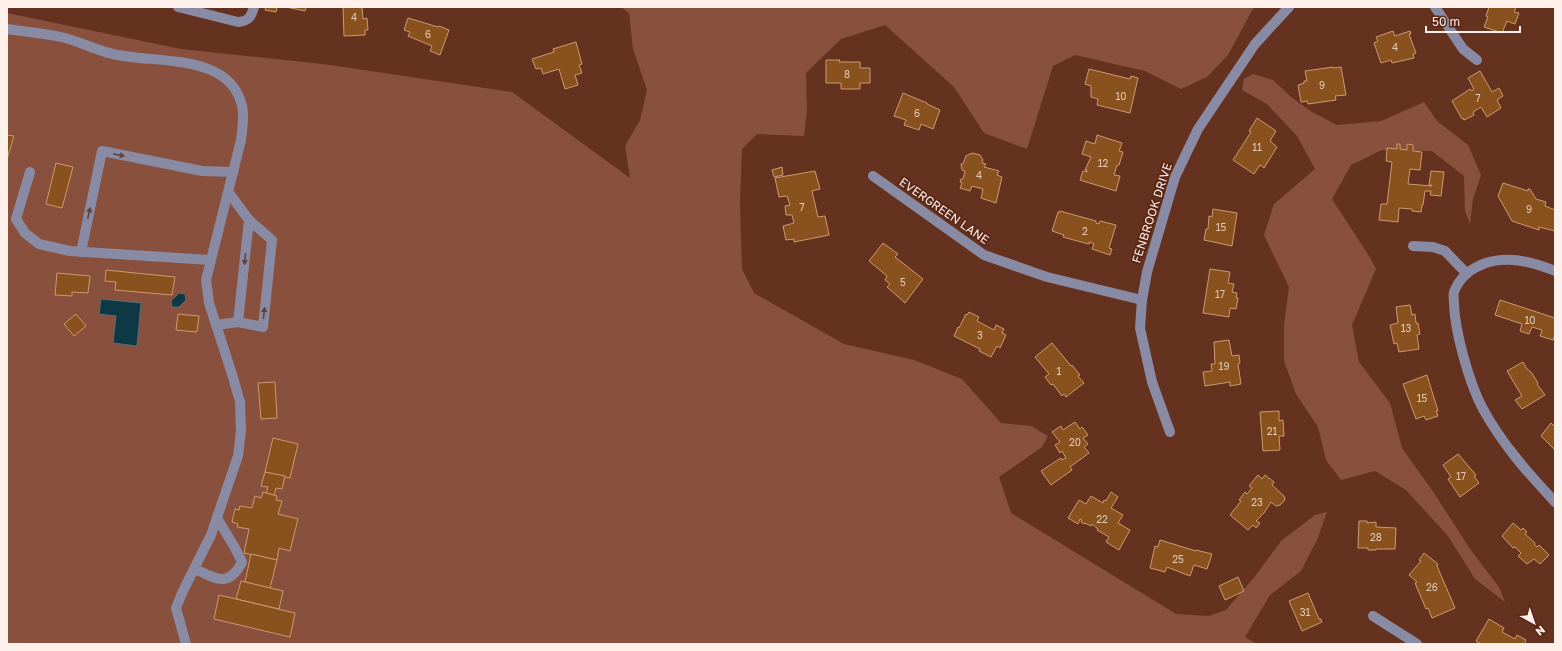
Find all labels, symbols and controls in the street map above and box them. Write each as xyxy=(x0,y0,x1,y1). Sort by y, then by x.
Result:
scale bar xyxy=(1426,8,1520,34)
house number: 4 xyxy=(351,11,357,23)
text: 50 m xyxy=(1432,14,1460,29)
house number: 6 xyxy=(425,28,431,40)
house number: 4 xyxy=(1392,41,1398,53)
house number: 8 xyxy=(844,68,850,80)
house number: 9 xyxy=(1319,79,1325,91)
house number: 10 xyxy=(1115,90,1127,102)
house number: 7 xyxy=(1475,92,1481,104)
house number: 6 xyxy=(914,107,920,119)
house number: 11 xyxy=(1252,141,1262,153)
one-way arrow xyxy=(112,152,125,158)
house number: 12 xyxy=(1098,157,1109,169)
street label: FENBROOK DRIVE xyxy=(1128,161,1175,265)
house number: 4 xyxy=(976,169,982,181)
street label: EVERGREEN LANE xyxy=(897,174,992,247)
house number: 7 xyxy=(799,201,805,213)
house number: 9 xyxy=(1526,203,1532,215)
one-way arrow xyxy=(86,207,92,220)
house number: 15 xyxy=(1216,221,1227,233)
house number: 2 xyxy=(1082,225,1088,237)
one-way arrow xyxy=(242,253,248,265)
house number: 5 xyxy=(900,276,906,288)
house number: 17 xyxy=(1215,288,1225,300)
one-way arrow xyxy=(261,307,268,319)
house number: 10 xyxy=(1524,314,1536,326)
house number: 13 xyxy=(1401,322,1411,334)
house number: 3 xyxy=(977,329,983,341)
house number: 19 xyxy=(1219,360,1229,372)
house number: 1 xyxy=(1057,365,1062,377)
house number: 15 xyxy=(1417,392,1428,404)
house number: 21 xyxy=(1267,425,1277,437)
house number: 20 xyxy=(1069,436,1081,448)
house number: 17 xyxy=(1456,470,1466,482)
house number: 23 xyxy=(1251,496,1263,508)
house number: 22 xyxy=(1096,513,1108,525)
house number: 28 xyxy=(1370,531,1382,543)
house number: 25 xyxy=(1172,553,1184,565)
house number: 26 xyxy=(1426,581,1438,593)
north arrow xyxy=(1514,603,1554,643)
house number: 31 xyxy=(1300,606,1310,618)
text: N xyxy=(1533,623,1548,639)

